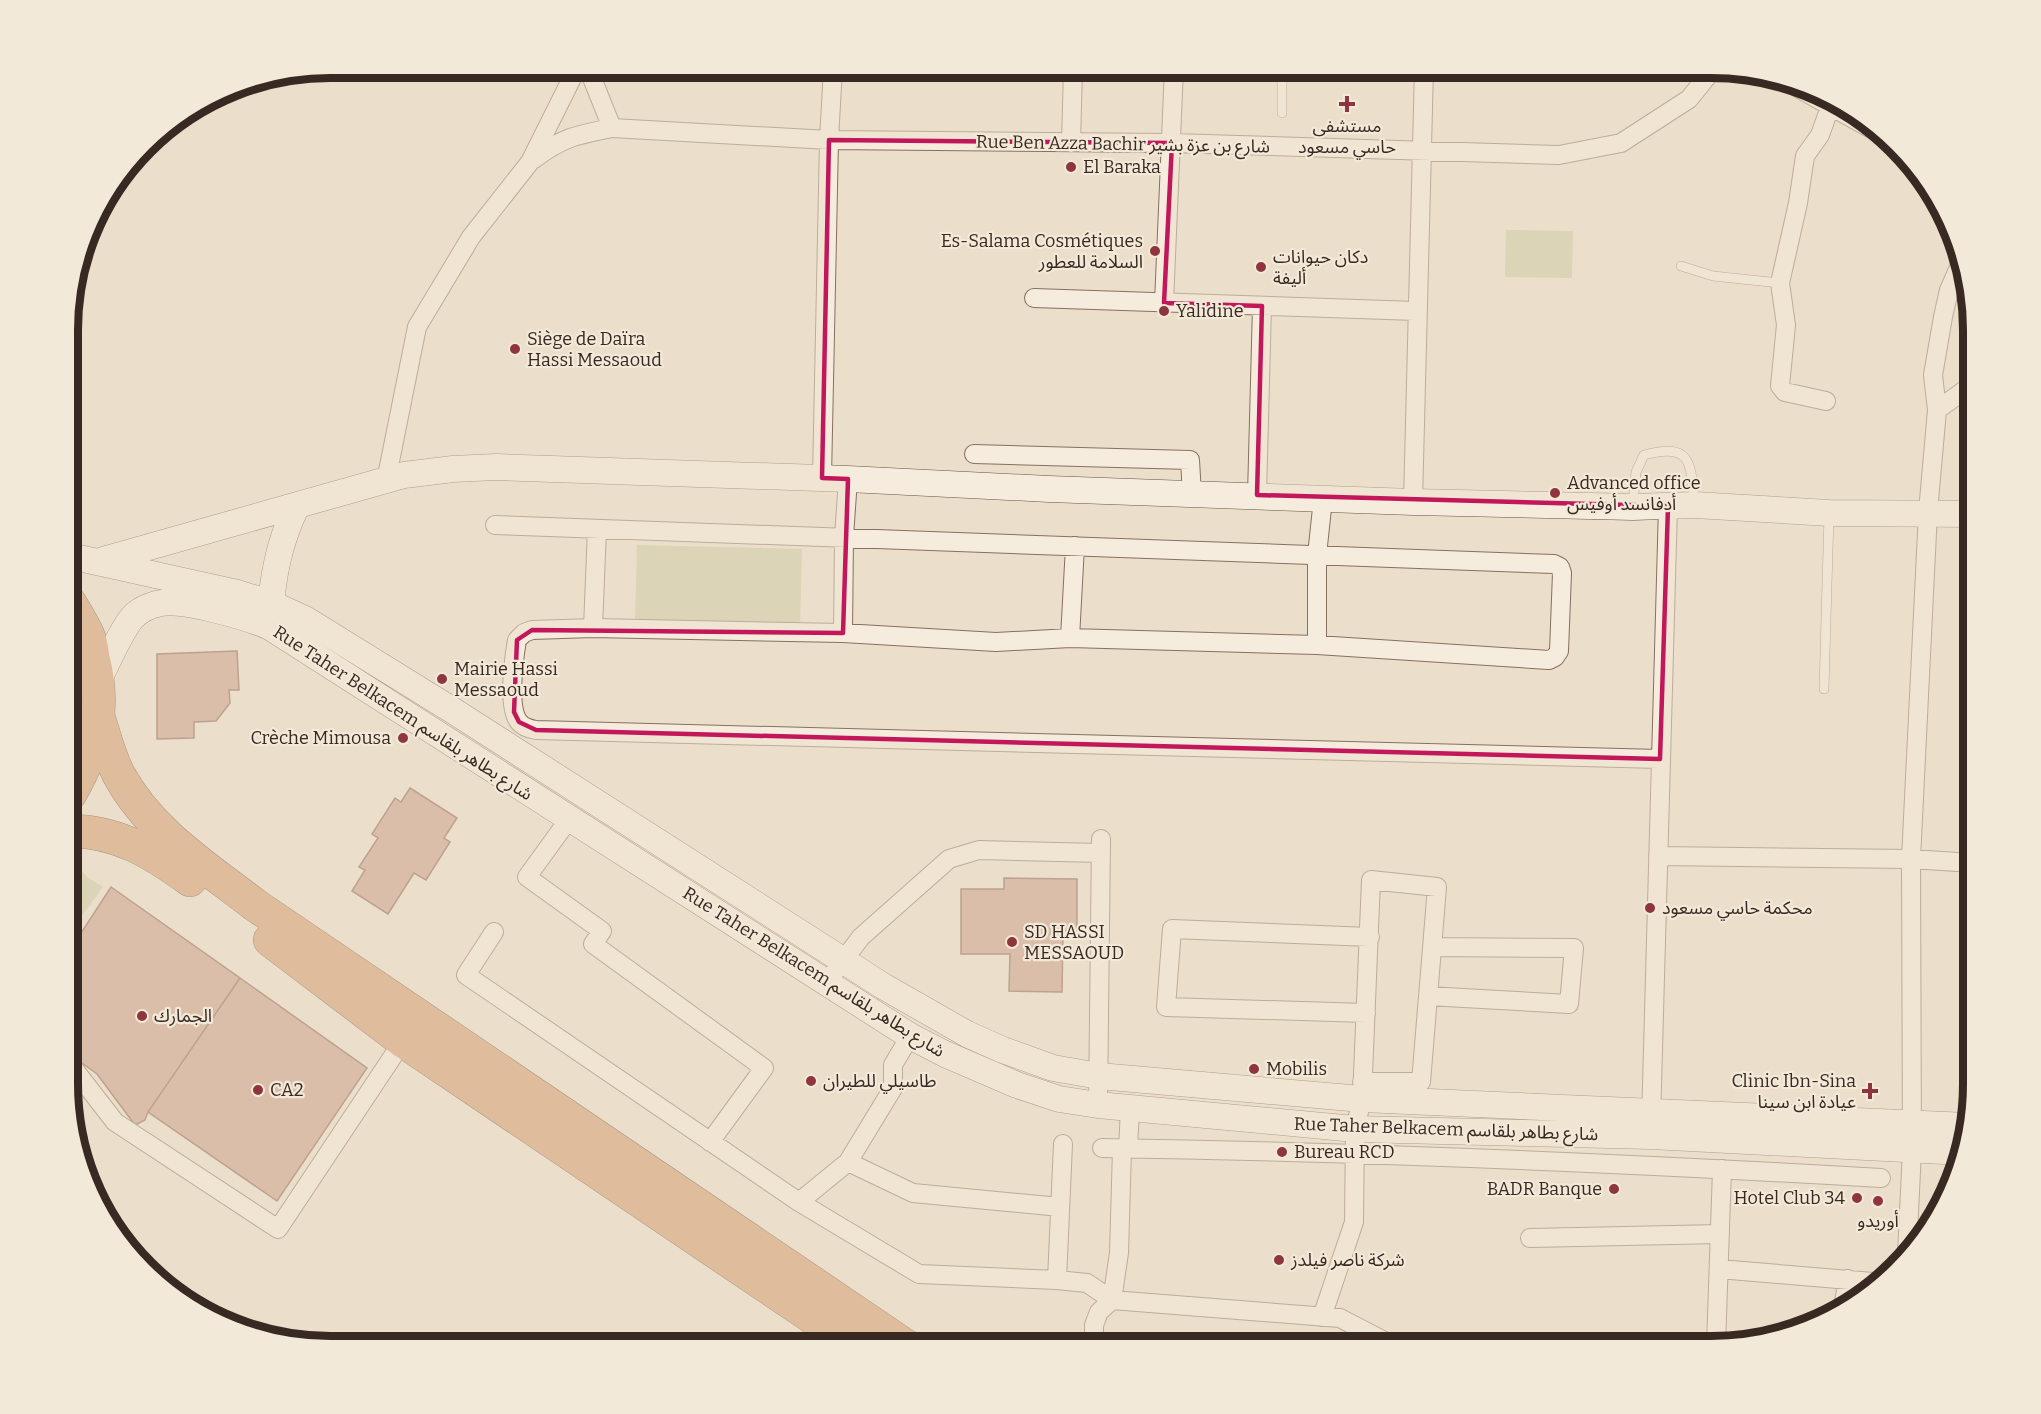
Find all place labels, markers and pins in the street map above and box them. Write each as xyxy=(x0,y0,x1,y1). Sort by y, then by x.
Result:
marker: مستشفى حاسي مسعود xyxy=(1338,95,1356,113)
place label: مستشفى حاسي مسعود xyxy=(1298,115,1396,160)
place label: El Baraka xyxy=(1083,156,1161,178)
marker: El Baraka xyxy=(1064,160,1078,174)
place label: Es-Salama Cosmétiques السلامة للعطور xyxy=(941,230,1143,273)
marker: Es-Salama Cosmétiques السلامة للعطور xyxy=(1148,244,1162,258)
place label: دكان حيوانات أليفة xyxy=(1273,246,1368,289)
marker: دكان حيوانات أليفة xyxy=(1254,260,1268,274)
place label: Yalidine xyxy=(1176,300,1244,322)
marker: Yalidine xyxy=(1157,304,1171,318)
place label: Siège de Daïra Hassi Messaoud xyxy=(527,328,662,371)
marker: Siège de Daïra Hassi Messaoud xyxy=(508,342,522,356)
place label: Advanced office أدفانسد أوفيس xyxy=(1567,472,1701,515)
marker: Advanced office أدفانسد أوفيس xyxy=(1548,486,1562,500)
place label: Mairie Hassi Messaoud xyxy=(454,658,558,701)
marker: Mairie Hassi Messaoud xyxy=(435,672,449,686)
place label: Crèche Mimousa xyxy=(250,727,391,749)
marker: Crèche Mimousa xyxy=(396,731,410,745)
place label: محكمة حاسي مسعود xyxy=(1662,897,1813,921)
marker: محكمة حاسي مسعود xyxy=(1643,901,1657,915)
place label: SD HASSI MESSAOUD xyxy=(1024,921,1124,964)
marker: SD HASSI MESSAOUD xyxy=(1005,935,1019,949)
place label: الجمارك xyxy=(154,1005,212,1027)
marker: الجمارك xyxy=(135,1009,149,1023)
place label: Mobilis xyxy=(1266,1058,1327,1080)
marker: Mobilis xyxy=(1247,1062,1261,1076)
place label: طاسيلي للطيران xyxy=(823,1070,936,1094)
place label: Clinic Ibn-Sina عيادة ابن سينا xyxy=(1732,1070,1856,1113)
marker: طاسيلي للطيران xyxy=(804,1074,818,1088)
place label: CA2 xyxy=(270,1079,304,1101)
marker: Clinic Ibn-Sina عيادة ابن سينا xyxy=(1861,1082,1879,1100)
marker: CA2 xyxy=(251,1083,265,1097)
place label: Bureau RCD xyxy=(1294,1141,1395,1163)
marker: Bureau RCD xyxy=(1275,1145,1289,1159)
place label: BADR Banque xyxy=(1487,1178,1602,1200)
marker: BADR Banque xyxy=(1607,1182,1621,1196)
place label: Hotel Club 34 xyxy=(1733,1187,1845,1209)
marker: Hotel Club 34 xyxy=(1850,1191,1864,1205)
marker: أوريدو xyxy=(1871,1194,1885,1208)
place label: أوريدو xyxy=(1857,1210,1899,1232)
place label: شركة ناصر فيلدز xyxy=(1290,1249,1405,1271)
marker: شركة ناصر فيلدز xyxy=(1272,1253,1286,1267)

